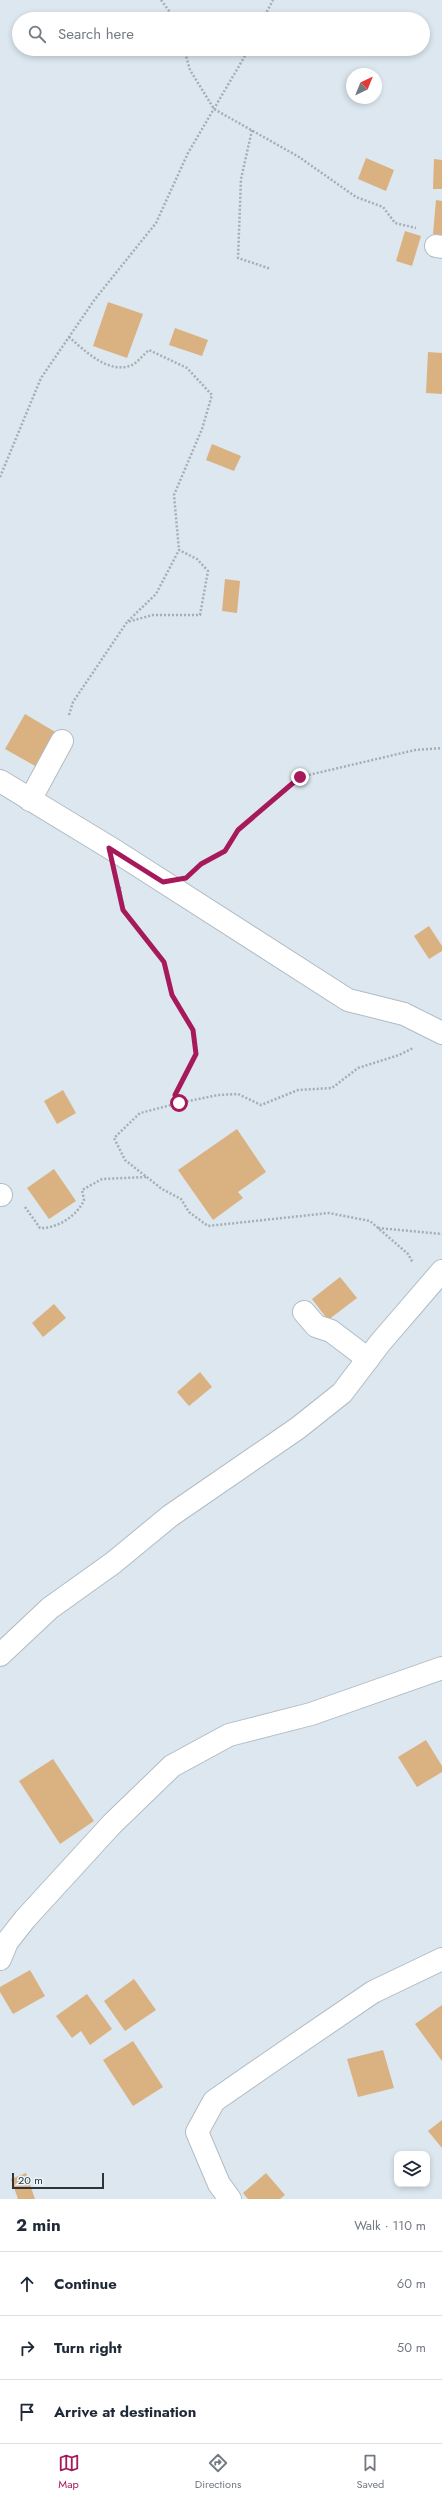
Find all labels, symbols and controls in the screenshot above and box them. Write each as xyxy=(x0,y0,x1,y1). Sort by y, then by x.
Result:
search box xyxy=(12,12,430,56)
icon: search xyxy=(26,23,48,45)
text: Search here xyxy=(58,23,134,45)
north arrow xyxy=(346,68,382,104)
route end xyxy=(291,768,309,786)
route start xyxy=(170,1094,188,1112)
map controls xyxy=(394,2151,430,2187)
button: layers xyxy=(394,2151,430,2187)
scale bar xyxy=(12,2171,104,2190)
text: 20 m xyxy=(18,2172,43,2188)
text: 2 min xyxy=(16,2213,61,2237)
text: Walk · 110 m xyxy=(354,2216,426,2235)
icon: ahead xyxy=(16,2273,38,2295)
text: Continue xyxy=(54,2273,117,2295)
text: 60 m xyxy=(397,2274,426,2293)
icon: right xyxy=(16,2337,38,2359)
text: Turn right xyxy=(54,2337,122,2359)
text: 50 m xyxy=(397,2338,426,2357)
icon: arrive xyxy=(16,2401,38,2423)
text: Arrive at destination xyxy=(54,2401,196,2423)
tab: Map xyxy=(58,2452,80,2492)
tab: Directions xyxy=(195,2452,241,2492)
tab: Saved xyxy=(357,2452,384,2492)

